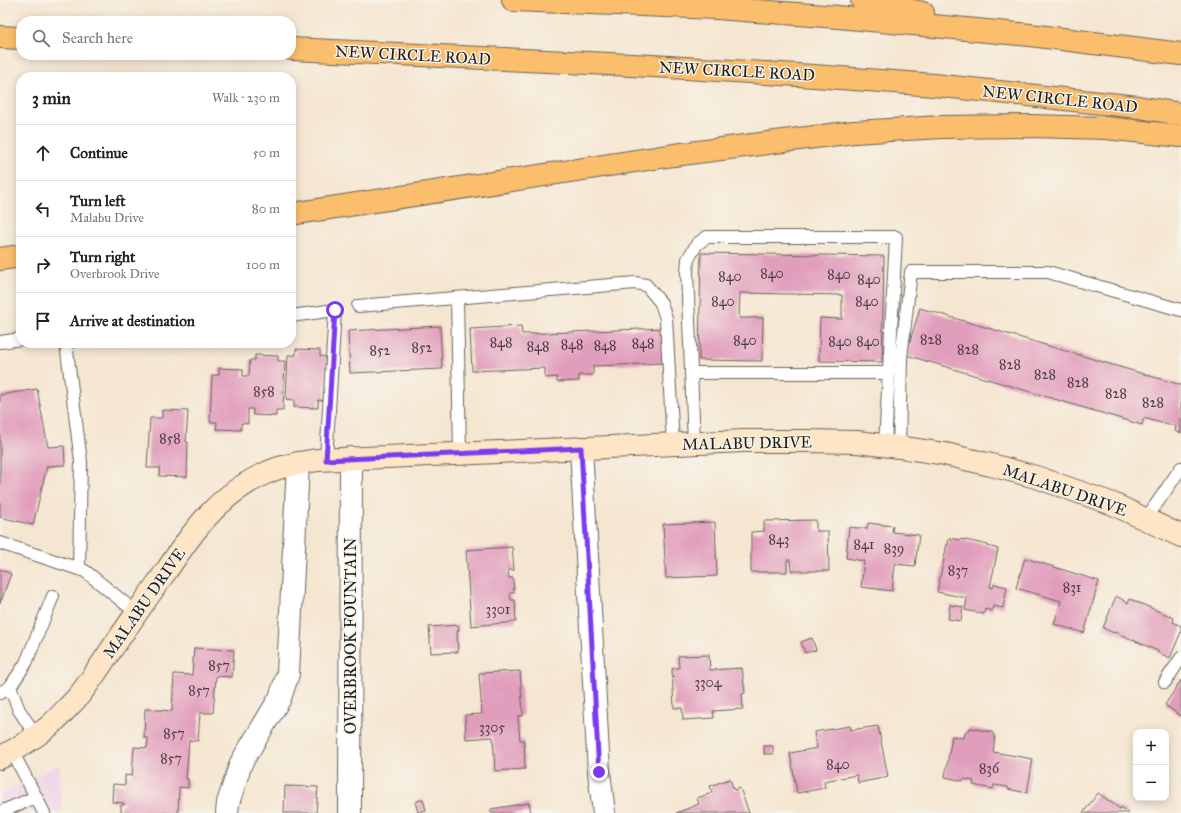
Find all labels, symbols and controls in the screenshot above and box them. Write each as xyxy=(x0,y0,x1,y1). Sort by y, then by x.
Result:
search box xyxy=(16,16,296,60)
icon: search xyxy=(30,27,52,49)
text: Search here xyxy=(62,29,133,47)
street label: NEW CIRCLE ROAD xyxy=(335,41,491,69)
street label: NEW CIRCLE ROAD xyxy=(659,57,815,85)
street label: NEW CIRCLE ROAD xyxy=(981,81,1139,117)
text: 3 min xyxy=(32,88,71,109)
text: Walk · 230 m xyxy=(212,90,280,106)
icon: ahead xyxy=(32,142,54,164)
text: Continue xyxy=(70,144,128,162)
text: 50 m xyxy=(253,145,280,161)
text: Turn left xyxy=(70,192,126,210)
icon: left xyxy=(32,198,54,220)
text: 80 m xyxy=(252,201,280,217)
text: Malabu Drive xyxy=(70,210,144,226)
text: Turn right xyxy=(70,248,135,266)
icon: right xyxy=(32,254,54,276)
text: 100 m xyxy=(246,257,280,273)
house number: 840 xyxy=(760,265,784,282)
text: Overbrook Drive xyxy=(70,266,159,282)
house number: 840 xyxy=(827,266,851,283)
house number: 840 xyxy=(718,268,742,285)
house number: 840 xyxy=(857,271,881,288)
house number: 840 xyxy=(711,293,735,310)
house number: 840 xyxy=(855,293,879,310)
route start xyxy=(326,301,344,319)
icon: arrive xyxy=(32,310,54,332)
text: Arrive at destination xyxy=(70,312,195,330)
house number: 828 xyxy=(920,331,942,348)
house number: 840 xyxy=(733,332,757,349)
house number: 840 xyxy=(828,333,852,350)
house number: 840 xyxy=(856,333,880,350)
house number: 848 xyxy=(490,334,512,351)
house number: 848 xyxy=(632,335,654,352)
house number: 848 xyxy=(561,336,583,353)
house number: 848 xyxy=(594,337,616,354)
house number: 848 xyxy=(527,338,549,355)
house number: 852 xyxy=(412,339,433,356)
house number: 828 xyxy=(957,341,979,358)
house number: 852 xyxy=(370,342,391,359)
house number: 828 xyxy=(999,356,1021,373)
house number: 828 xyxy=(1034,366,1056,383)
house number: 828 xyxy=(1067,374,1089,391)
house number: 858 xyxy=(253,383,275,400)
house number: 828 xyxy=(1105,385,1127,402)
house number: 828 xyxy=(1142,394,1164,411)
house number: 858 xyxy=(159,430,181,447)
street label: MALABU DRIVE xyxy=(682,432,812,454)
street label: MALABU DRIVE xyxy=(1000,460,1130,520)
house number: 843 xyxy=(769,531,789,548)
house number: 841 xyxy=(854,536,875,553)
street label: OVERBROOK FOUNTAIN xyxy=(341,537,360,734)
house number: 839 xyxy=(884,540,904,557)
street label: MALABU DRIVE xyxy=(99,544,189,662)
house number: 837 xyxy=(948,562,968,579)
house number: 831 xyxy=(1063,579,1082,596)
house number: 3301 xyxy=(486,601,511,618)
house number: 857 xyxy=(208,657,230,674)
house number: 3304 xyxy=(694,674,723,691)
house number: 857 xyxy=(188,682,210,699)
house number: 3305 xyxy=(479,719,505,736)
house number: 857 xyxy=(163,725,185,742)
map controls xyxy=(1133,729,1169,801)
button: + xyxy=(1133,729,1169,765)
house number: 857 xyxy=(160,750,182,767)
house number: 840 xyxy=(826,756,850,773)
house number: 836 xyxy=(979,760,1000,777)
route end xyxy=(590,763,608,781)
button: − xyxy=(1133,765,1169,801)

